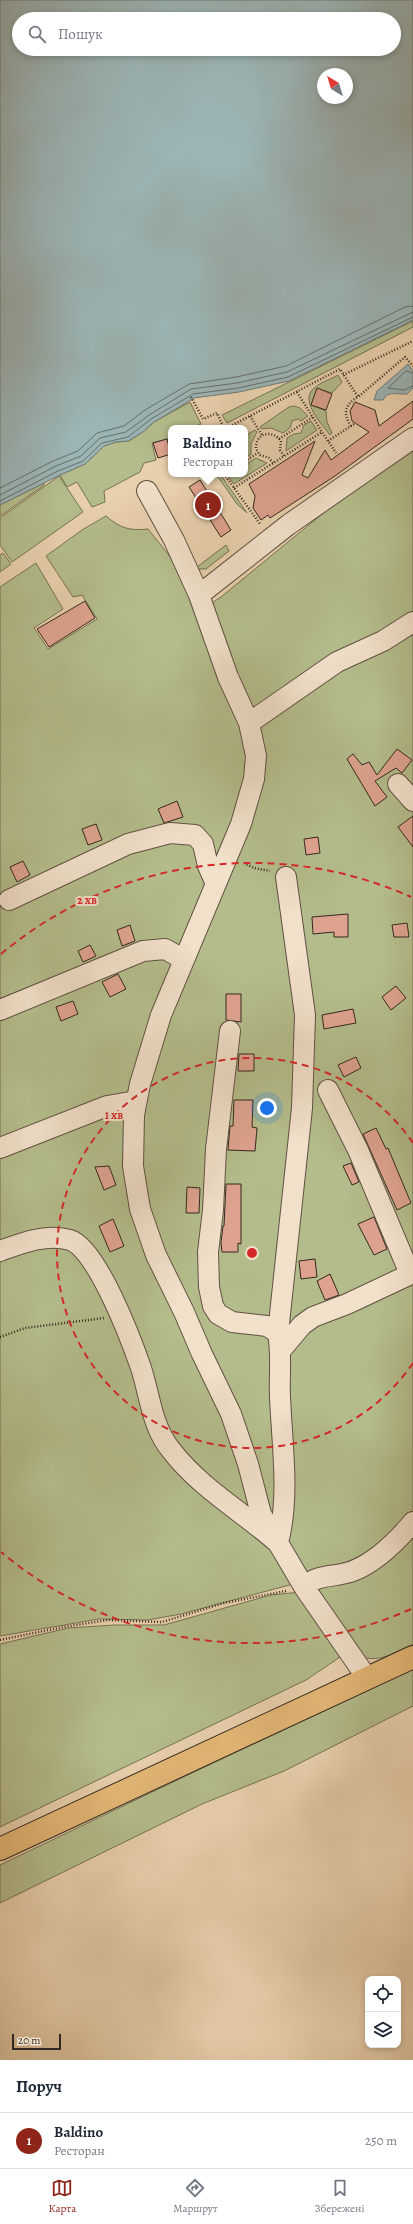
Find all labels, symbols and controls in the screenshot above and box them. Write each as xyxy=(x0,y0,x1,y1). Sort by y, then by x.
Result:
search box xyxy=(12,12,401,56)
icon: search xyxy=(26,23,48,45)
text: Пошук xyxy=(58,24,103,44)
north arrow xyxy=(317,68,353,104)
popup xyxy=(168,425,248,477)
text: Baldino xyxy=(183,433,232,453)
text: Ресторан xyxy=(183,453,233,470)
pin: 1 xyxy=(195,490,221,520)
text: 2 хв xyxy=(77,892,97,908)
your location xyxy=(257,1098,277,1118)
text: 1 хв xyxy=(105,1107,123,1123)
centre of rings xyxy=(245,1246,259,1260)
map controls xyxy=(365,1976,401,2048)
button: locate xyxy=(365,1976,401,2012)
button: layers xyxy=(365,2012,401,2048)
scale bar xyxy=(12,2032,61,2051)
text: 20 m xyxy=(18,2033,40,2048)
text: Поруч xyxy=(16,2075,62,2098)
text: Baldino xyxy=(54,2122,103,2142)
text: 1 xyxy=(27,2132,31,2149)
text: 250 m xyxy=(365,2132,397,2149)
text: Ресторан xyxy=(54,2142,105,2159)
tab: Карта xyxy=(48,2177,76,2216)
tab: Маршрут xyxy=(173,2177,218,2216)
tab: Збережені xyxy=(315,2177,365,2216)

